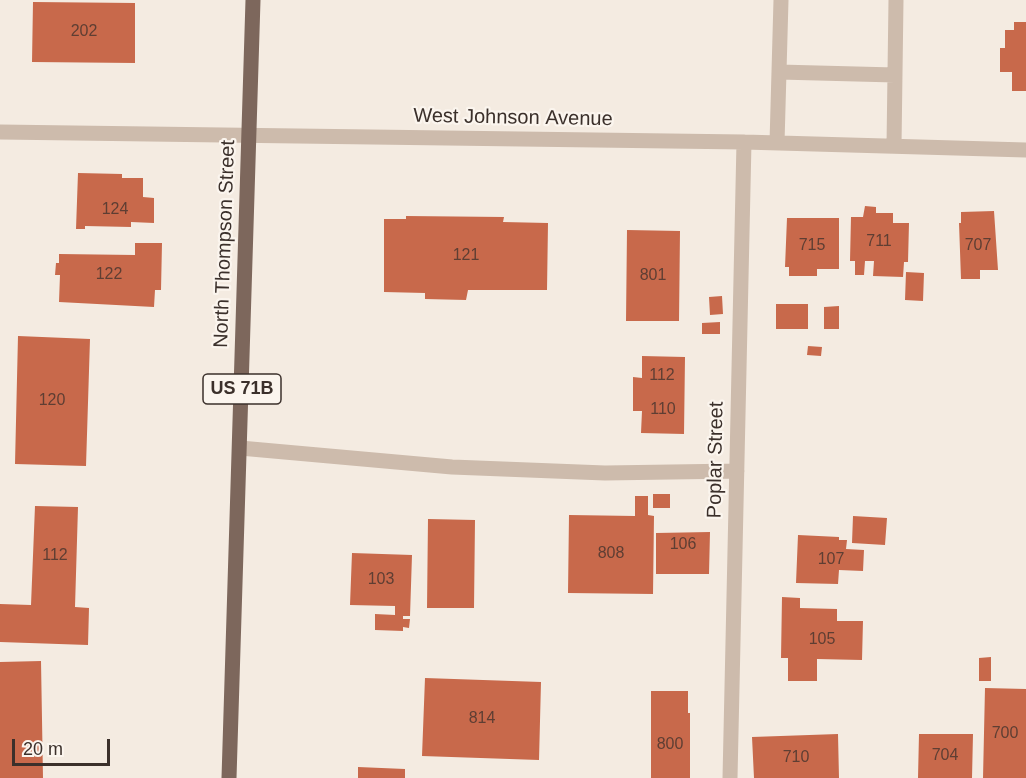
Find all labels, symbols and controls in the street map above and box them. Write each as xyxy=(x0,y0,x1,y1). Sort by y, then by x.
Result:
house number: 202 xyxy=(71,22,97,42)
street label: West Johnson Avenue xyxy=(413,104,613,132)
street label: North Thompson Street xyxy=(209,140,241,348)
house number: 124 xyxy=(102,200,128,220)
house number: 711 xyxy=(866,232,892,252)
house number: 715 xyxy=(799,236,825,256)
house number: 707 xyxy=(965,236,991,256)
house number: 121 xyxy=(453,246,479,266)
house number: 122 xyxy=(96,265,122,285)
house number: 801 xyxy=(640,266,666,286)
house number: 112 xyxy=(649,366,675,386)
road number: US 71B xyxy=(203,374,281,404)
house number: 120 xyxy=(39,391,65,411)
house number: 110 xyxy=(650,400,676,420)
street label: Poplar Street xyxy=(703,401,729,519)
house number: 106 xyxy=(670,535,696,555)
house number: 808 xyxy=(598,544,624,564)
house number: 112 xyxy=(42,546,68,566)
house number: 107 xyxy=(818,550,844,570)
house number: 103 xyxy=(368,570,394,590)
house number: 105 xyxy=(809,630,835,650)
house number: 814 xyxy=(469,709,495,729)
house number: 700 xyxy=(992,724,1018,744)
scale bar xyxy=(15,727,112,765)
house number: 800 xyxy=(657,735,683,755)
text: 20 m xyxy=(23,739,63,759)
house number: 704 xyxy=(932,746,958,766)
house number: 710 xyxy=(783,748,809,768)

